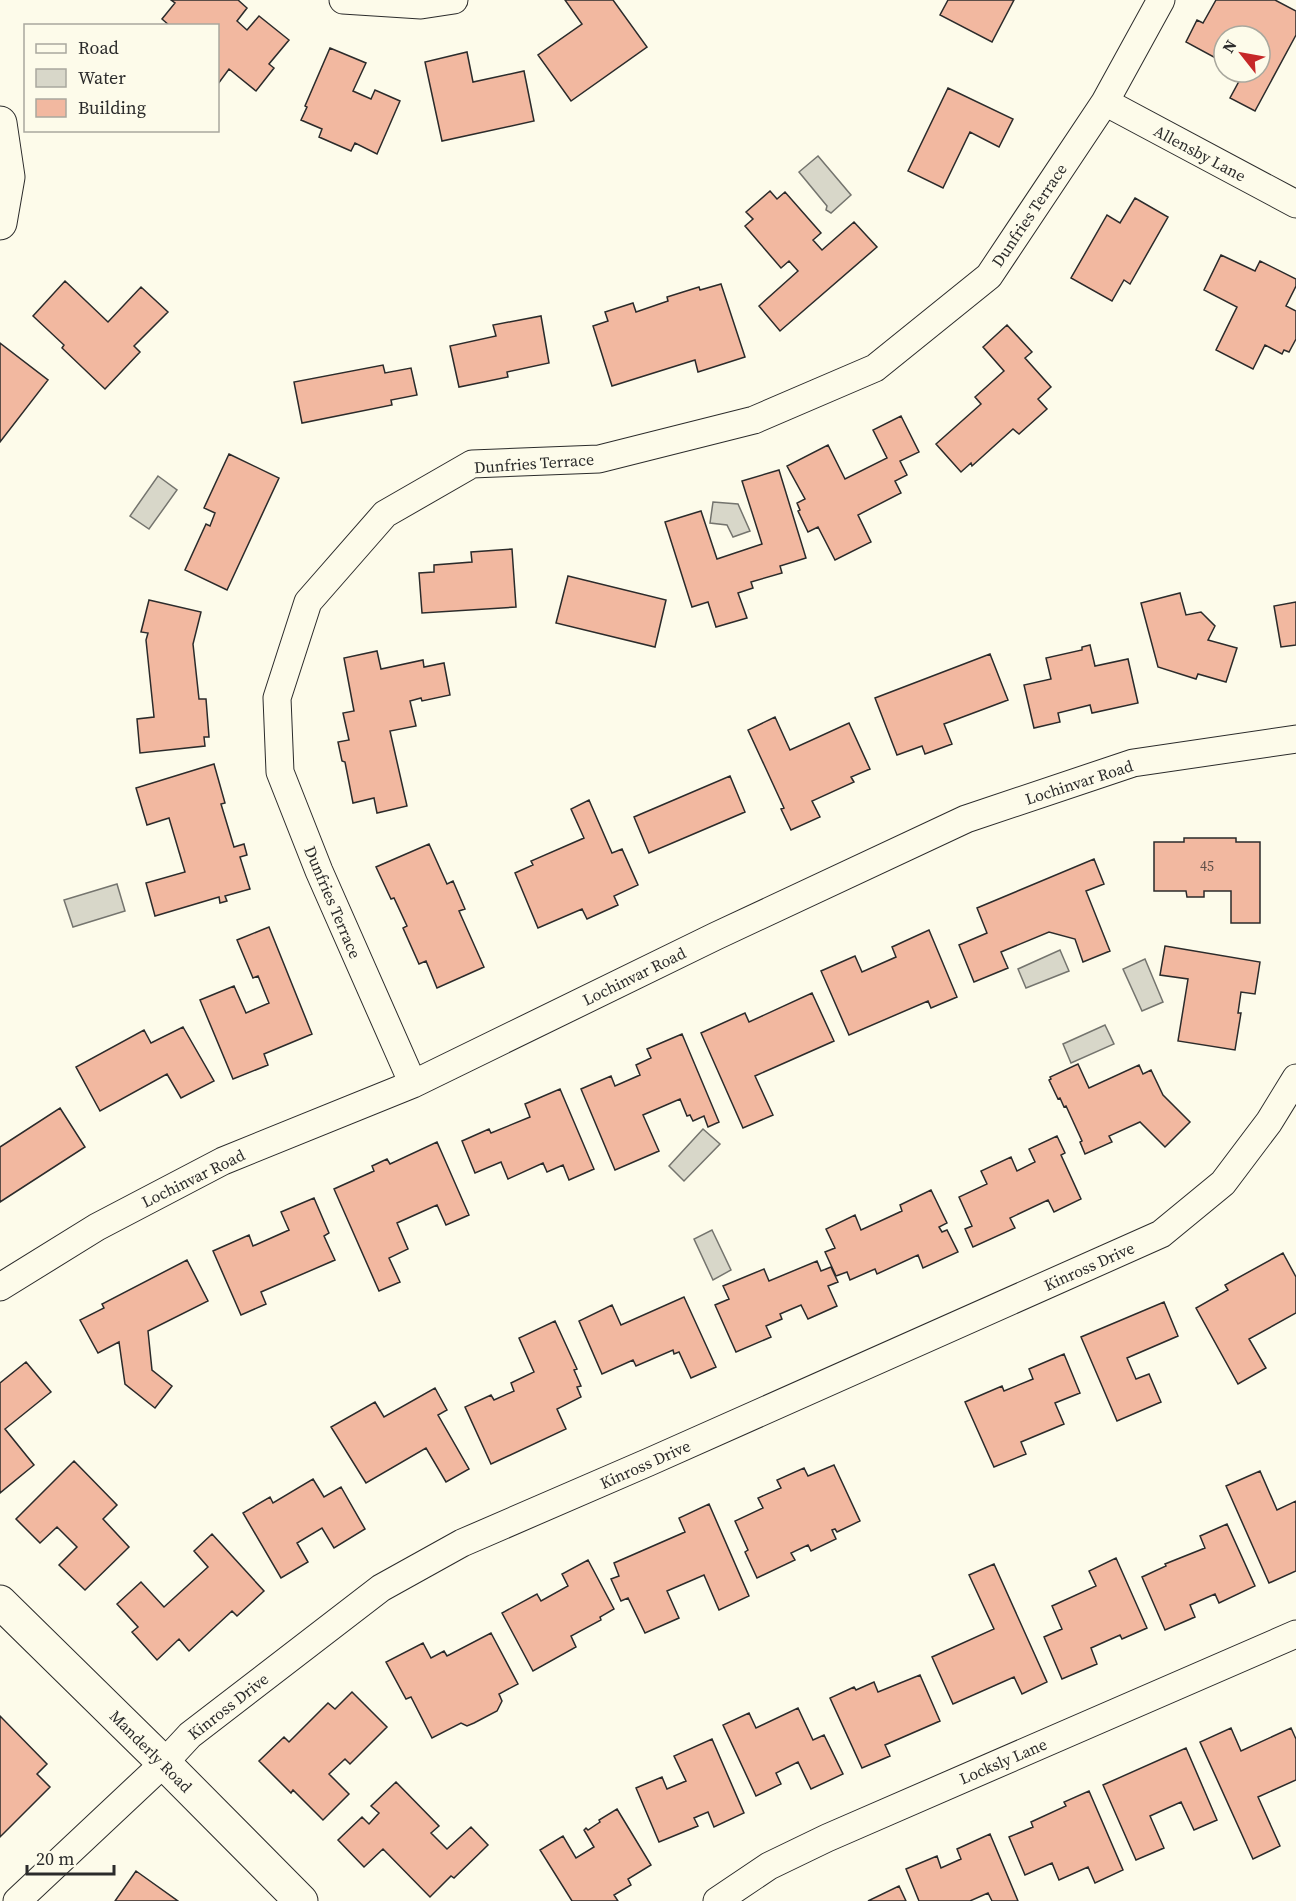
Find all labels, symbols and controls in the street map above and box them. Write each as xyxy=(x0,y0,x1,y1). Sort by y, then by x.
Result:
legend xyxy=(24,24,219,132)
north arrow xyxy=(1212,24,1272,84)
text: Road xyxy=(78,35,119,60)
text: N xyxy=(1217,35,1242,57)
text: Water xyxy=(78,65,126,90)
text: Building xyxy=(78,95,146,120)
street label: Allensby Lane xyxy=(1150,120,1250,186)
street label: Dunfries Terrace xyxy=(986,159,1072,271)
street label: Dunfries Terrace xyxy=(473,448,595,478)
street label: Lochinvar Road xyxy=(1022,754,1136,810)
street label: Dunfries Terrace xyxy=(299,842,367,962)
house number: 45 xyxy=(1200,856,1214,876)
street label: Lochinvar Road xyxy=(579,942,689,1010)
street label: Lochinvar Road xyxy=(138,1144,248,1212)
street label: Kinross Drive xyxy=(1040,1236,1138,1296)
street label: Kinross Drive xyxy=(596,1434,694,1494)
street label: Kinross Drive xyxy=(183,1668,273,1744)
street label: Manderly Road xyxy=(105,1705,197,1797)
street label: Locksly Lane xyxy=(956,1733,1050,1789)
scale bar xyxy=(27,1838,114,1876)
text: 20 m xyxy=(36,1846,74,1871)

